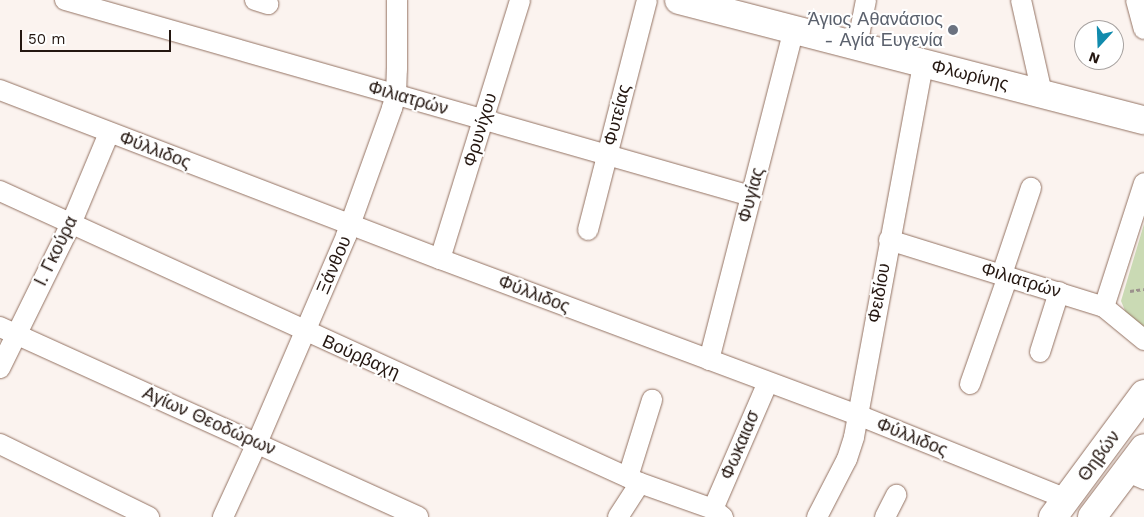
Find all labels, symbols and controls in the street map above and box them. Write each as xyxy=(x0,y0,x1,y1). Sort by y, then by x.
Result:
place label: Άγιος Αθανάσιος - Αγία Ευγενία xyxy=(808,9,943,52)
scale bar xyxy=(22,20,174,52)
north arrow xyxy=(1074,20,1124,70)
marker: Άγιος Αθανάσιος - Αγία Ευγενία xyxy=(947,24,959,36)
text: 50 m xyxy=(28,30,65,48)
text: N xyxy=(1087,49,1102,67)
street label: Φλωρίνης xyxy=(929,55,1011,95)
street label: Φιλιατρών xyxy=(366,76,450,120)
street label: Φυτείας xyxy=(599,82,635,148)
street label: Φρυνίχου xyxy=(459,90,501,170)
street label: Φύλλιδος xyxy=(116,126,194,174)
street label: Φυγίας xyxy=(733,165,769,225)
street label: Ι. Γκούρα xyxy=(30,213,82,289)
street label: Ξάνθου xyxy=(312,233,356,297)
street label: Φιλιατρών xyxy=(979,258,1063,302)
street label: Φειδίου xyxy=(863,261,895,325)
street label: Φύλλιδος xyxy=(495,270,573,318)
street label: Βούρβαχη xyxy=(319,330,403,384)
street label: Αγίων Θεοδώρων xyxy=(139,382,279,460)
street label: Φωκαιασ xyxy=(716,407,764,483)
street label: Φύλλιδος xyxy=(873,413,951,461)
street label: Θηβών xyxy=(1073,426,1125,486)

